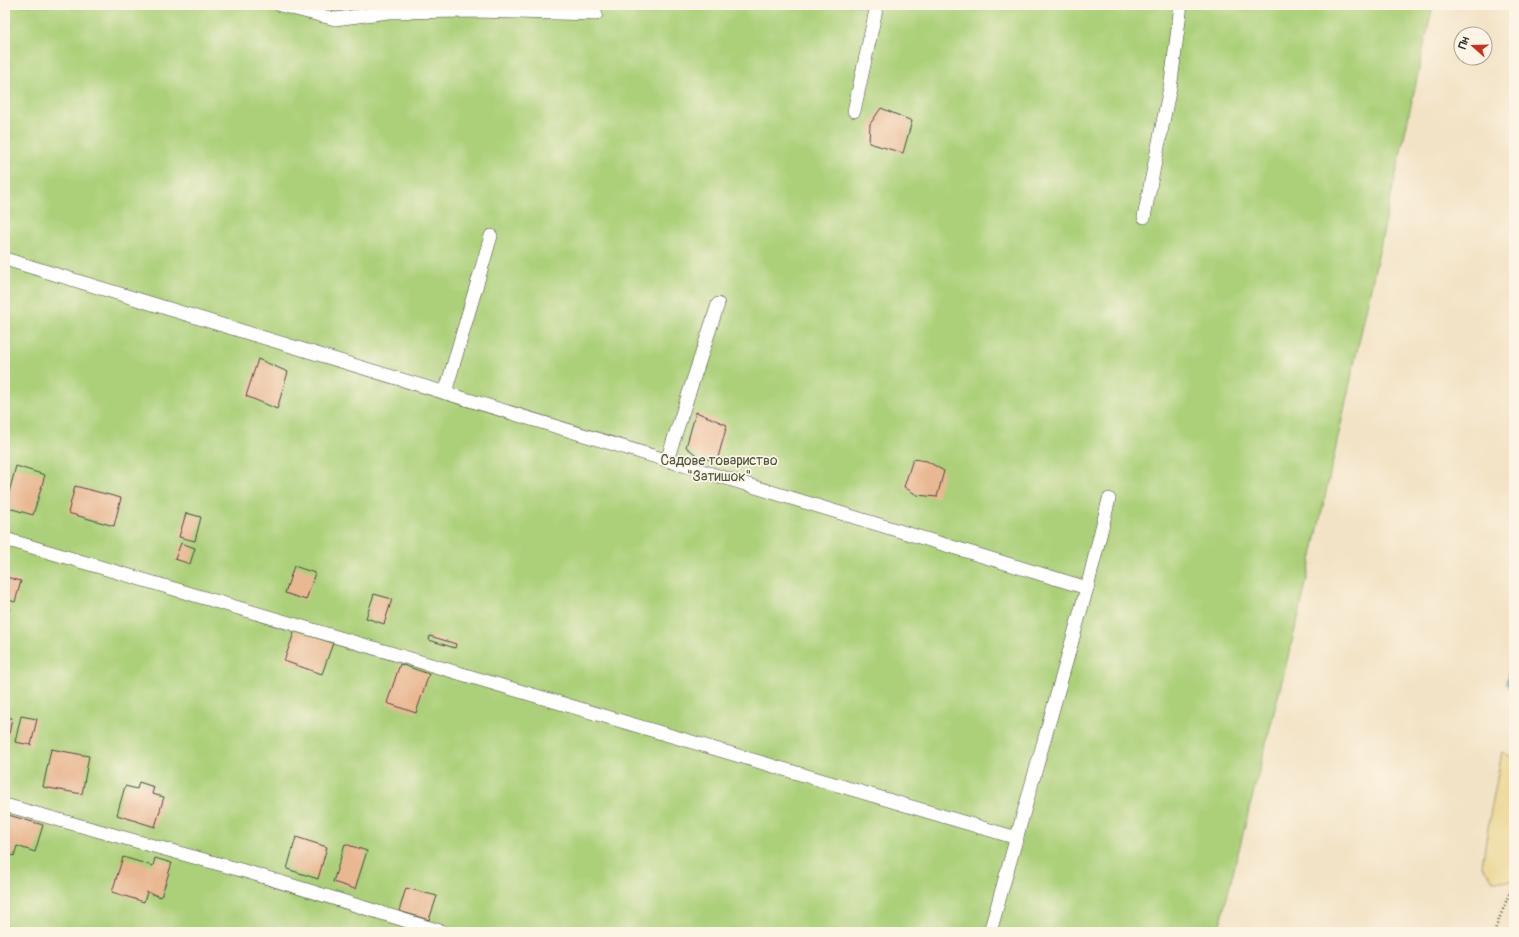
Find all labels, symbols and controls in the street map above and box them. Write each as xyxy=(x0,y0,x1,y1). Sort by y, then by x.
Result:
north arrow xyxy=(1453,26,1493,66)
text: Пн xyxy=(1456,34,1472,51)
park label: Садове товариство "Затишок" xyxy=(661,452,778,485)

